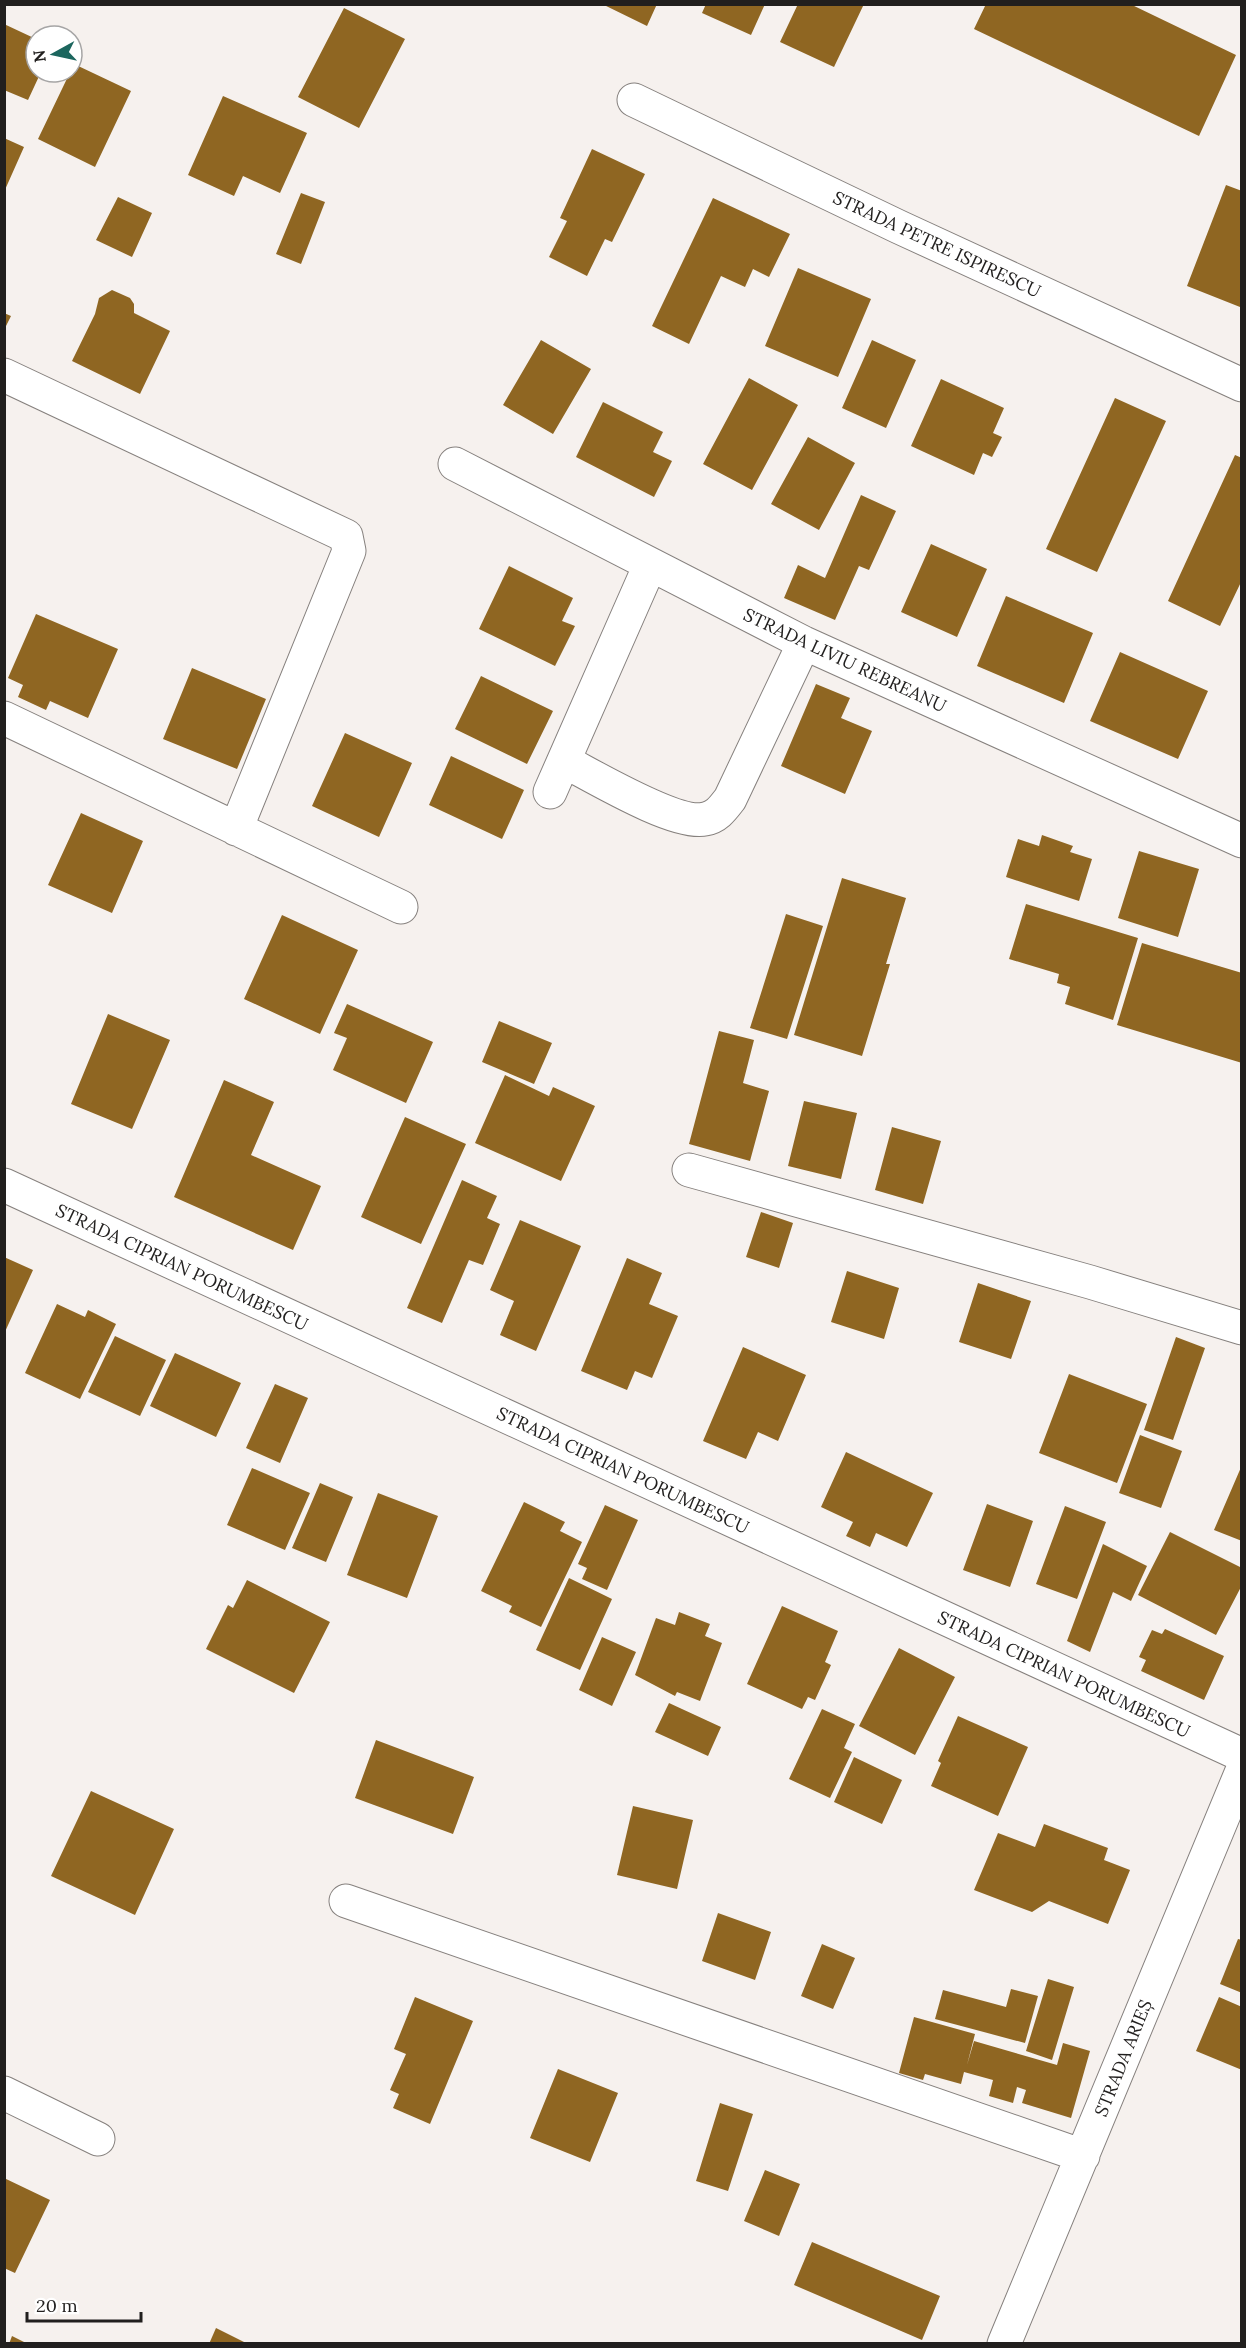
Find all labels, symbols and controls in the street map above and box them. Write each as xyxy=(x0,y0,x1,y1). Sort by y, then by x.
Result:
north arrow xyxy=(24,24,84,84)
text: N xyxy=(28,49,50,64)
street label: STRADA PETRE ISPIRESCU xyxy=(829,186,1045,302)
street label: STRADA LIVIU REBREANU xyxy=(740,603,950,717)
street label: STRADA CIPRIAN PORUMBESCU xyxy=(52,1198,312,1336)
street label: STRADA CIPRIAN PORUMBESCU xyxy=(493,1401,753,1539)
street label: STRADA CIPRIAN PORUMBESCU xyxy=(934,1605,1194,1743)
street label: STRADA ARIEȘ xyxy=(1089,1996,1157,2120)
scale bar xyxy=(27,2285,141,2323)
text: 20 m xyxy=(36,2294,78,2317)

